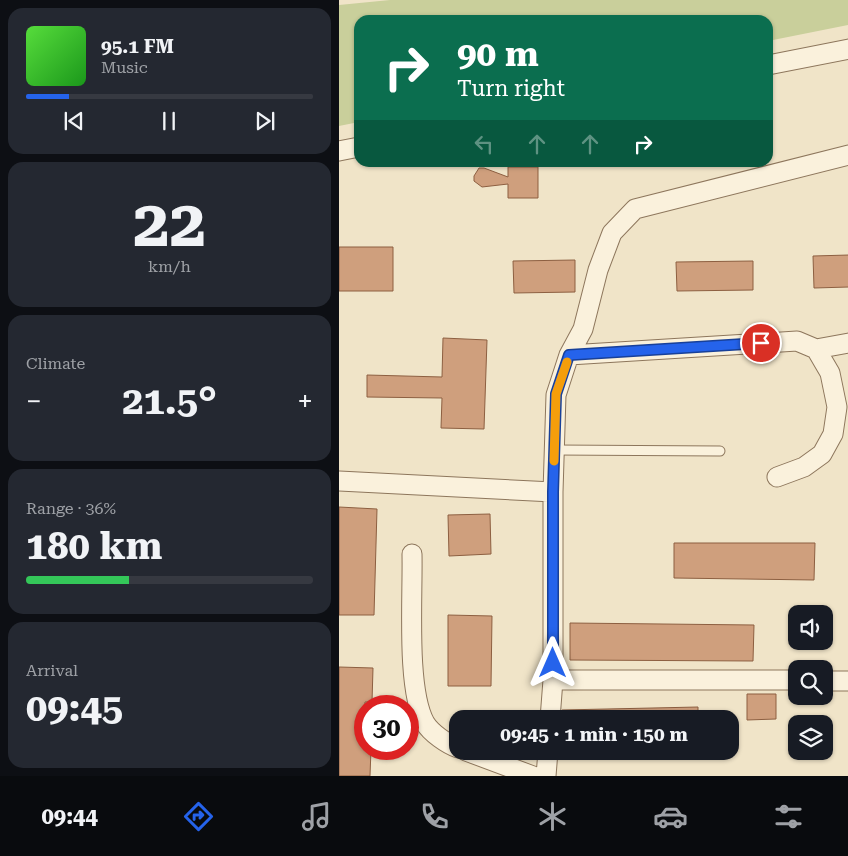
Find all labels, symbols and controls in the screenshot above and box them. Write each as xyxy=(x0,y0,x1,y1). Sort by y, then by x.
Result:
text: 90 m xyxy=(457,34,539,75)
text: 95.1 FM xyxy=(101,35,174,58)
icon: right xyxy=(374,35,439,100)
text: Music xyxy=(101,58,148,77)
text: Turn right xyxy=(457,76,565,101)
icon: previous xyxy=(60,107,88,135)
icon: pause xyxy=(155,107,183,135)
icon: next xyxy=(251,107,279,135)
icon: left xyxy=(470,130,498,158)
icon: ahead xyxy=(523,130,551,158)
icon: ahead xyxy=(576,130,604,158)
icon: right xyxy=(629,130,657,158)
text: 22 xyxy=(133,186,206,262)
text: km/h xyxy=(148,257,191,276)
pin xyxy=(740,322,782,364)
icon: arrive xyxy=(747,329,775,357)
text: Climate xyxy=(26,354,85,373)
text: 21.5° xyxy=(122,379,217,423)
text: − xyxy=(26,385,42,418)
text: + xyxy=(297,385,313,418)
text: Range · 36% xyxy=(26,499,116,518)
text: 180 km xyxy=(26,524,162,568)
map controls xyxy=(788,605,833,760)
button: sound xyxy=(788,605,833,650)
position arrow xyxy=(526,636,578,688)
button: search xyxy=(788,660,833,705)
text: Arrival xyxy=(26,661,78,680)
text: 09:45 xyxy=(26,686,123,730)
speed limit sign: 30 xyxy=(354,695,419,760)
button: layers xyxy=(788,715,833,760)
text: 09:45 · 1 min · 150 m xyxy=(500,723,688,746)
icon: directions xyxy=(181,799,216,834)
icon: music xyxy=(299,799,334,834)
icon: phone xyxy=(417,799,452,834)
icon: climate xyxy=(535,799,570,834)
icon: car xyxy=(653,799,688,834)
icon: filters xyxy=(771,799,806,834)
text: 09:44 xyxy=(42,804,98,829)

